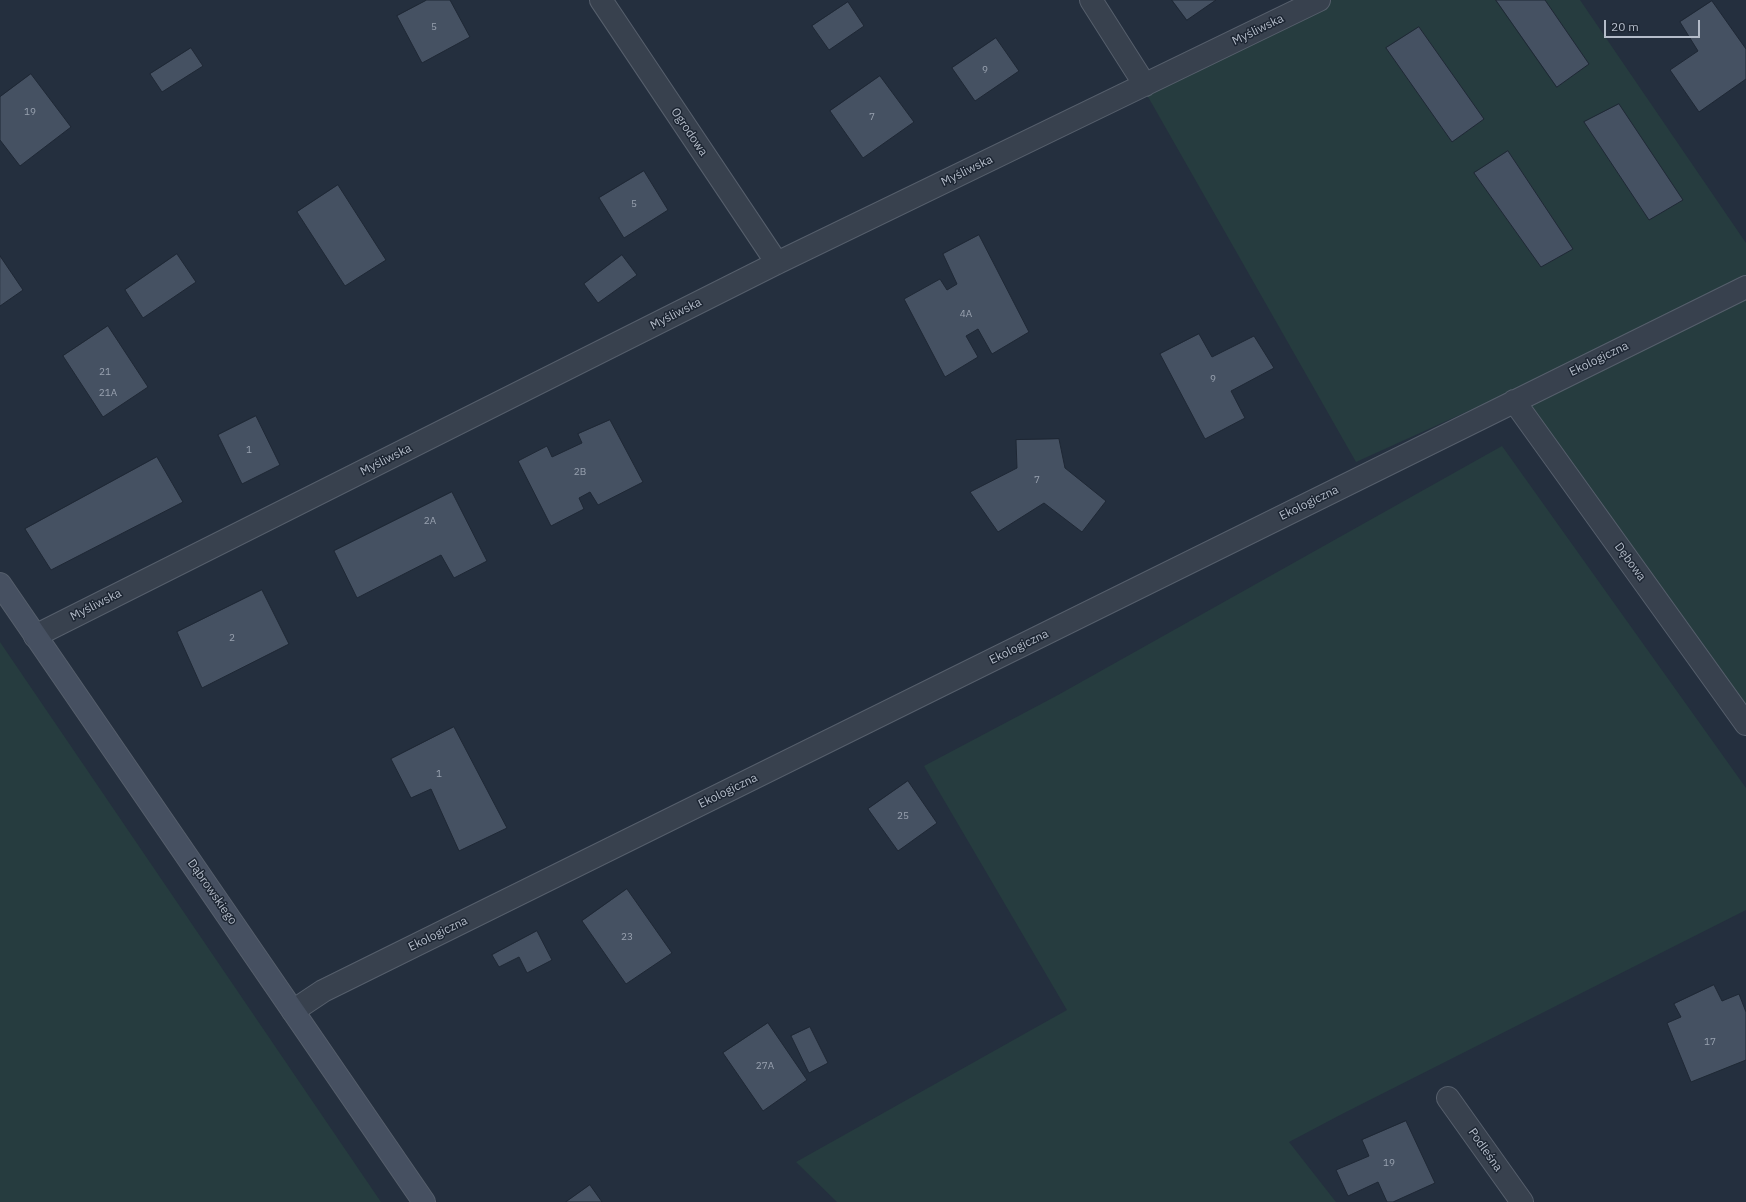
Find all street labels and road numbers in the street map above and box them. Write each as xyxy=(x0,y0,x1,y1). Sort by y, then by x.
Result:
street label: Myśliwska xyxy=(1230,11,1286,49)
street label: Ogrodowa xyxy=(668,105,710,159)
street label: Myśliwska xyxy=(939,152,995,190)
street label: Myśliwska xyxy=(648,295,704,333)
street label: Ekologiczna xyxy=(1567,339,1631,379)
street label: Myśliwska xyxy=(358,441,414,479)
street label: Ekologiczna xyxy=(1277,483,1341,523)
street label: Dębowa xyxy=(1611,540,1649,584)
street label: Myśliwska xyxy=(68,586,124,624)
street label: Ekologiczna xyxy=(987,627,1051,667)
street label: Ekologiczna xyxy=(696,771,760,811)
street label: Dąbrowskiego xyxy=(184,857,240,927)
street label: Ekologiczna xyxy=(406,914,470,954)
street label: Podleśna xyxy=(1465,1126,1505,1174)

